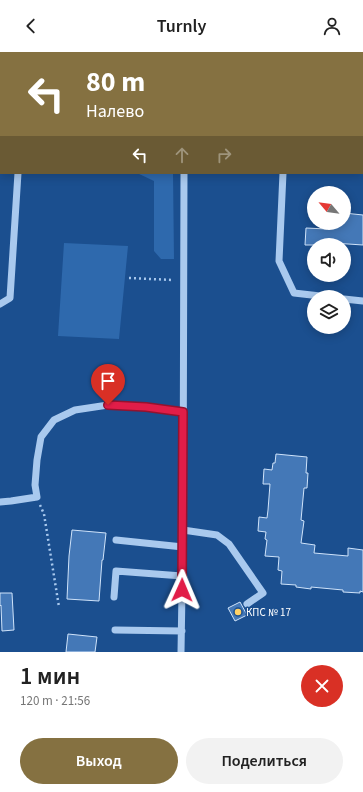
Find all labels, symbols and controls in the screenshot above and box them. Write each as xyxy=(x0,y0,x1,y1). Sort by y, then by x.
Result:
text: Turnly xyxy=(157,14,206,39)
icon: back xyxy=(20,15,42,37)
icon: person xyxy=(321,15,343,37)
text: 80 m xyxy=(86,62,145,102)
icon: left xyxy=(20,68,72,120)
text: Налево xyxy=(86,99,144,124)
icon: left xyxy=(129,144,151,166)
icon: ahead xyxy=(171,144,193,166)
icon: right xyxy=(213,144,235,166)
north arrow xyxy=(307,186,351,230)
map controls xyxy=(307,186,351,334)
button: sound xyxy=(307,238,351,282)
button: layers xyxy=(307,290,351,334)
pin xyxy=(91,364,125,405)
icon: arrive xyxy=(97,370,119,392)
position arrow xyxy=(161,569,203,611)
place label: КПС № 17 xyxy=(246,605,291,620)
marker: КПС № 17 xyxy=(233,607,243,617)
text: 1 мин xyxy=(20,659,80,694)
button: close xyxy=(301,665,343,707)
text: 120 m · 21:56 xyxy=(20,692,90,710)
button: Выход xyxy=(20,738,178,784)
button: Поделиться xyxy=(186,738,343,784)

